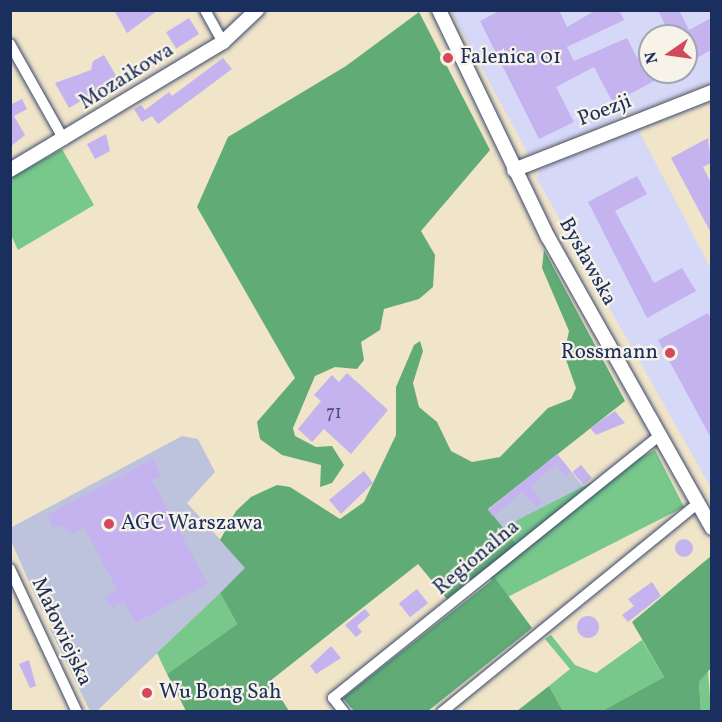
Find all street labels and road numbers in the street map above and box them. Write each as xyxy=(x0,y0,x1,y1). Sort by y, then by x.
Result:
street label: Mozaikowa xyxy=(75,38,179,116)
street label: Poezji xyxy=(574,89,636,133)
street label: Bysławska xyxy=(553,214,621,310)
street label: Regionalna xyxy=(429,515,525,601)
street label: Małowiejska xyxy=(25,574,97,690)

